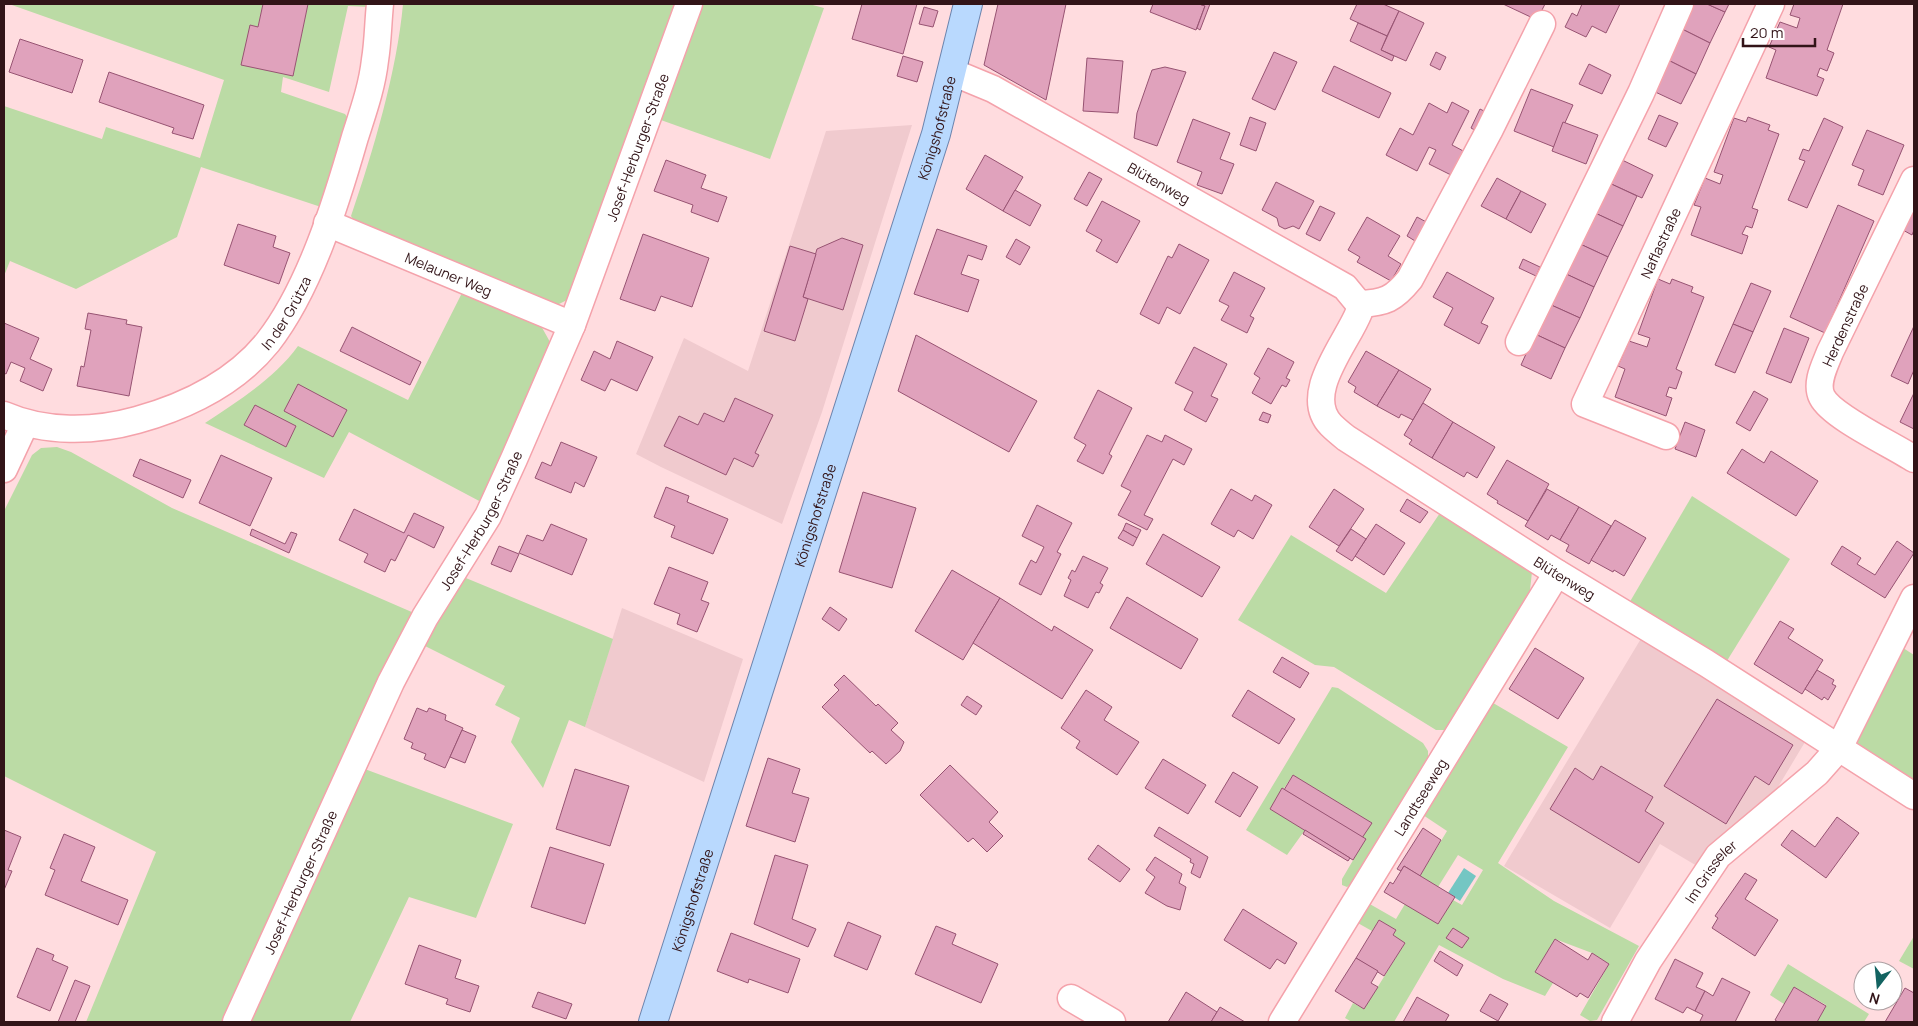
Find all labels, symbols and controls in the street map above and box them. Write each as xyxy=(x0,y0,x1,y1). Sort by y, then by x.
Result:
scale bar xyxy=(1743,15,1816,47)
text: 20 m xyxy=(1750,22,1783,43)
street label: Josef-Herburger-Straße xyxy=(601,71,672,224)
street label: Königshofstraße xyxy=(913,74,959,182)
street label: Blütenweg xyxy=(1124,157,1194,208)
street label: Naflastraße xyxy=(1635,204,1685,281)
street label: Melauner Weg xyxy=(403,247,495,300)
street label: In der Grütza xyxy=(256,273,315,353)
street label: Herdenstraße xyxy=(1818,281,1872,369)
street label: Josef-Herburger-Straße xyxy=(435,448,526,593)
street label: Königshofstraße xyxy=(789,461,840,569)
street label: Blütenweg xyxy=(1531,551,1599,604)
street label: Landtseeweg xyxy=(1389,755,1451,839)
street label: Josef-Herburger-Straße xyxy=(259,807,341,957)
street label: Im Grisseler xyxy=(1680,835,1740,907)
street label: Königshofstraße xyxy=(667,846,717,954)
north arrow xyxy=(1853,961,1903,1011)
text: N xyxy=(1867,988,1882,1009)

